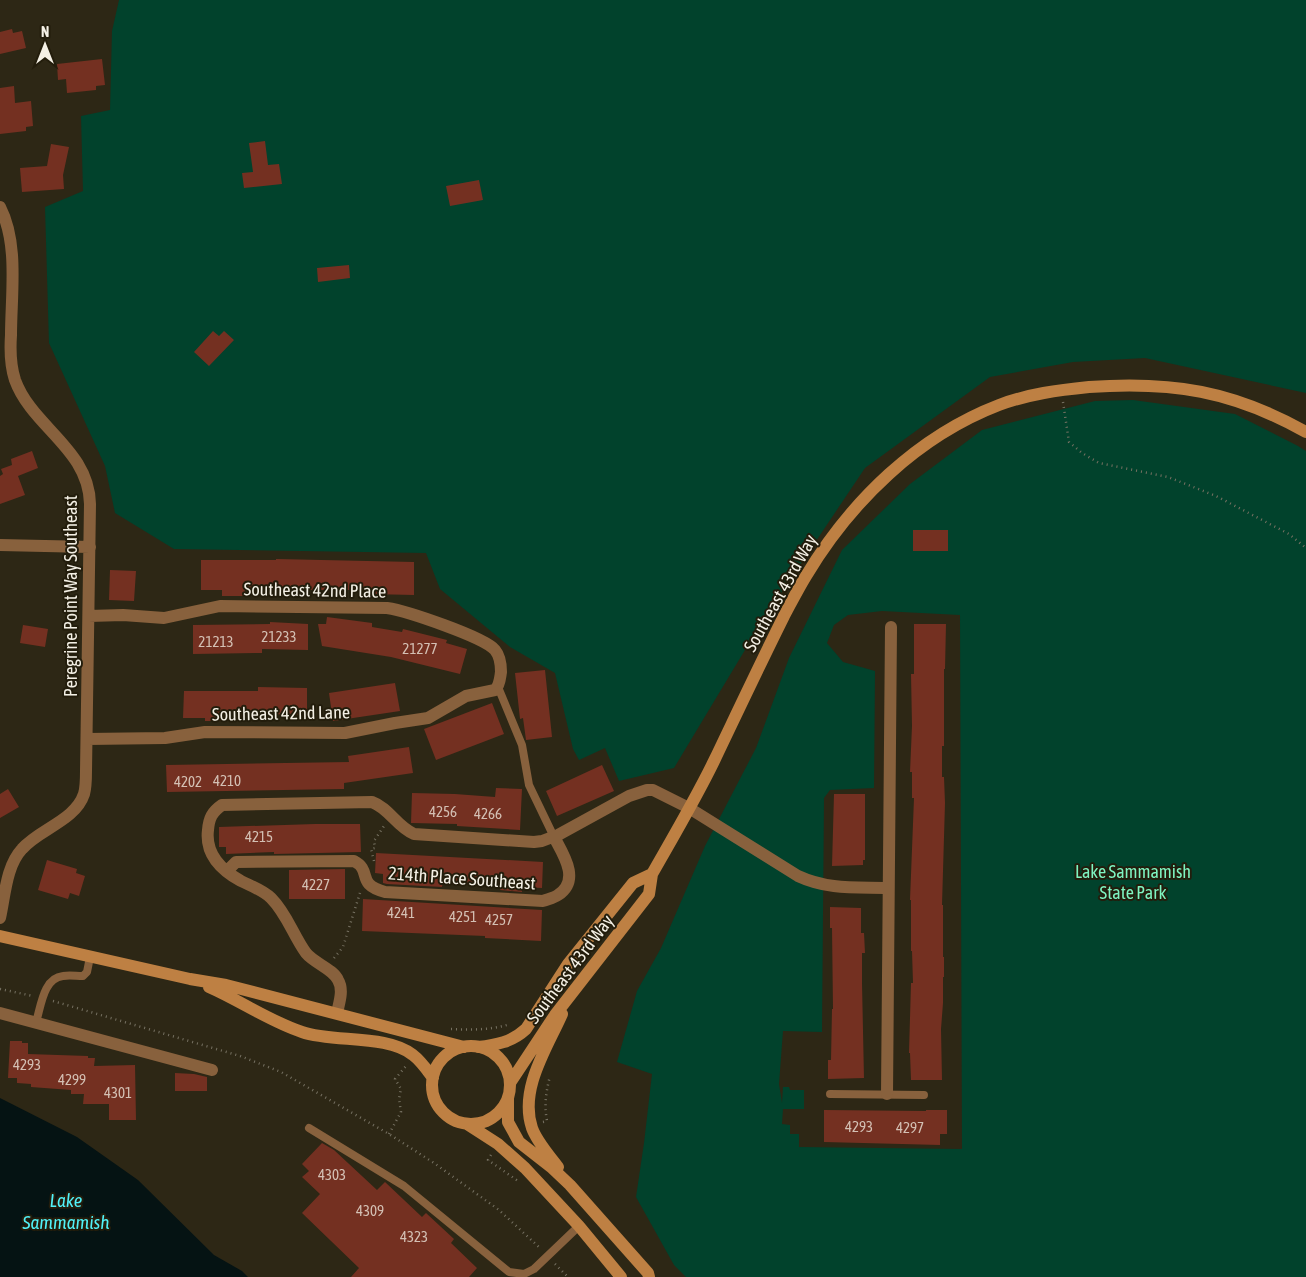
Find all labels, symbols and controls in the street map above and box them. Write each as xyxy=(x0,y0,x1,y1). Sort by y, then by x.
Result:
north arrow xyxy=(20,20,70,70)
text: N xyxy=(41,24,49,40)
street label: Peregrine Point Way Southeast xyxy=(60,495,81,697)
street label: Southeast 43rd Way xyxy=(739,531,821,655)
street label: Southeast 42nd Place xyxy=(244,578,386,602)
house number: 21233 xyxy=(261,628,297,645)
house number: 21213 xyxy=(198,633,234,650)
house number: 21277 xyxy=(402,640,438,657)
street label: Southeast 42nd Lane xyxy=(212,701,350,725)
house number: 4210 xyxy=(213,772,241,789)
house number: 4202 xyxy=(174,773,202,790)
house number: 4256 xyxy=(429,803,457,820)
house number: 4266 xyxy=(474,805,502,822)
house number: 4215 xyxy=(245,828,273,845)
park label: Lake Sammamish State Park xyxy=(1075,861,1191,903)
street label: 214th Place Southeast xyxy=(388,862,536,894)
house number: 4227 xyxy=(302,876,330,893)
house number: 4241 xyxy=(387,904,415,921)
house number: 4251 xyxy=(449,908,477,925)
street label: Southeast 43rd Way xyxy=(522,910,618,1028)
house number: 4257 xyxy=(485,911,513,928)
house number: 4293 xyxy=(13,1056,41,1073)
house number: 4299 xyxy=(58,1071,86,1088)
house number: 4301 xyxy=(104,1084,132,1101)
house number: 4293 xyxy=(845,1118,873,1135)
house number: 4297 xyxy=(896,1119,924,1136)
house number: 4303 xyxy=(318,1166,346,1183)
water label: Lake Sammamish xyxy=(22,1189,109,1233)
house number: 4309 xyxy=(356,1202,384,1219)
house number: 4323 xyxy=(400,1228,428,1245)

